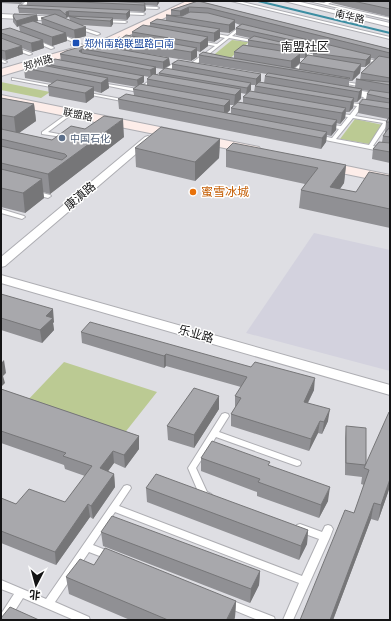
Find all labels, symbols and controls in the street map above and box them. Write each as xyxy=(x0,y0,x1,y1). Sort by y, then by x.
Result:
street label: 南华路 xyxy=(334,8,366,25)
marker: 郑州南路联盟路口南 xyxy=(71,38,81,48)
place label: 郑州南路联盟路口南 xyxy=(84,38,174,49)
district label: 南盟社区 xyxy=(281,40,329,54)
street label: 郑州路 xyxy=(22,53,54,72)
street label: 联盟路 xyxy=(62,106,94,123)
marker: 中国石化 xyxy=(57,133,67,143)
place label: 中国石化 xyxy=(70,133,110,144)
street label: 康滇路 xyxy=(62,179,98,213)
place label: 蜜雪冰城 xyxy=(201,185,249,199)
marker: 蜜雪冰城 xyxy=(188,187,198,197)
street label: 乐业路 xyxy=(177,322,215,346)
north arrow xyxy=(16,565,56,605)
text: 北 xyxy=(29,588,41,601)

